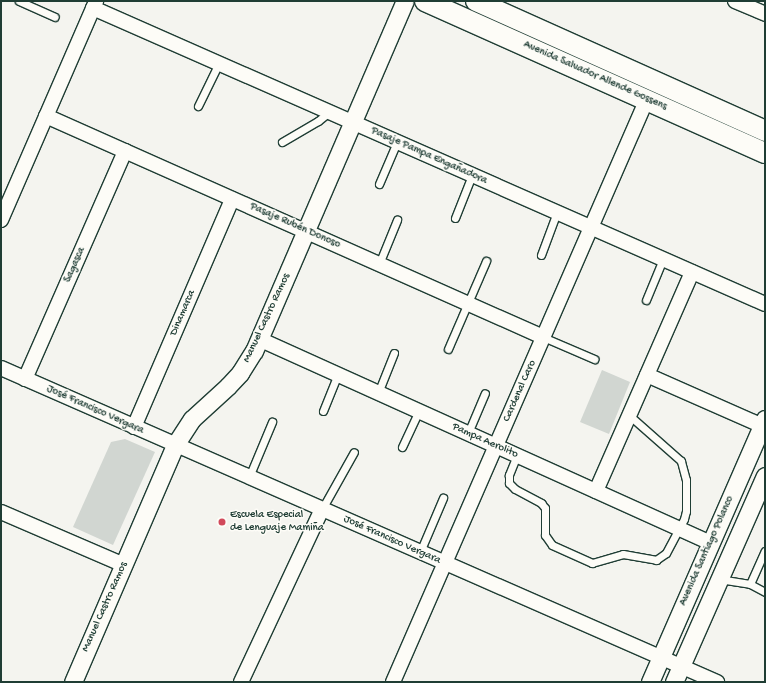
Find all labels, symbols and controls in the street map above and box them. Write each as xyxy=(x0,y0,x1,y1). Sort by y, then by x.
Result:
street label: Avenida Salvador Allende Gossens xyxy=(521,38,669,114)
street label: Pasaje Pampa Engañadora xyxy=(369,124,489,188)
street label: Pasaje Rubén Donoso xyxy=(248,200,342,252)
street label: Sagasca xyxy=(61,245,89,285)
street label: Manuel Castro Ramos xyxy=(241,271,293,365)
street label: Dinamarca xyxy=(167,288,199,338)
street label: Cardenal Caro xyxy=(501,358,539,424)
street label: José Francisco Vergara xyxy=(44,383,146,437)
street label: Pampa Aerolito xyxy=(450,421,520,461)
street label: Avenida Santiago Polanco xyxy=(677,494,737,608)
place label: Escuela Especial de Lenguaje Mamiña xyxy=(230,509,324,535)
street label: José Francisco Vergara xyxy=(341,513,443,567)
marker: Escuela Especial de Lenguaje Mamiña xyxy=(217,517,227,527)
street label: Manuel Castro Ramos xyxy=(79,560,131,654)

